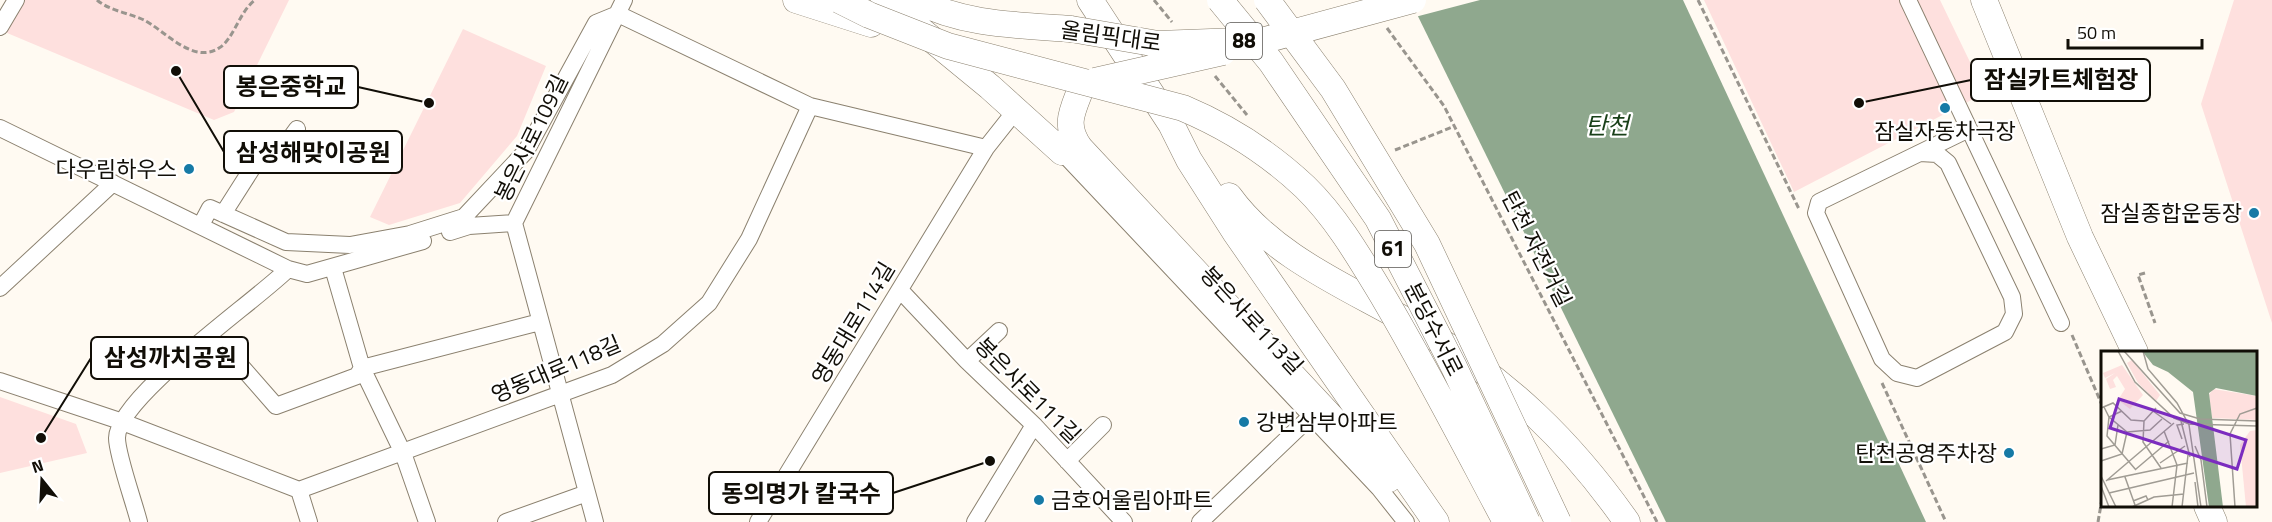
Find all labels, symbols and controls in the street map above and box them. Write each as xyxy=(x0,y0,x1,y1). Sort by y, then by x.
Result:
street label: 올림픽대로 xyxy=(1059,12,1163,60)
scale bar xyxy=(2068,12,2202,50)
text: 50 m xyxy=(2077,19,2116,46)
road number: 88 xyxy=(1226,23,1262,59)
callout: 잠실카트체험장 xyxy=(1971,59,2150,101)
text: 잠실카트체험장 xyxy=(1984,61,2138,97)
callout: 봉은중학교 xyxy=(224,66,358,108)
text: 봉은중학교 xyxy=(236,68,346,104)
street label: 봉은사로109길 xyxy=(485,68,577,208)
marker: 잠실자동차극장 xyxy=(1938,101,1952,115)
water label: 탄천 xyxy=(1585,107,1632,143)
place label: 잠실자동차극장 xyxy=(1874,114,2016,148)
callout: 삼성해맞이공원 xyxy=(224,131,402,173)
text: 삼성해맞이공원 xyxy=(236,134,390,170)
place label: 다우림하우스 xyxy=(56,152,177,186)
marker: 다우림하우스 xyxy=(182,162,196,176)
street label: 탄천 자전거길 xyxy=(1493,185,1581,313)
place label: 잠실종합운동장 xyxy=(2100,196,2242,230)
marker: 잠실종합운동장 xyxy=(2247,206,2261,220)
road number: 61 xyxy=(1375,231,1411,267)
street label: 영동대로114길 xyxy=(803,255,903,391)
street label: 봉은사로113길 xyxy=(1192,258,1312,382)
street label: 분당수서로 xyxy=(1396,276,1472,382)
street label: 영동대로118길 xyxy=(486,326,626,412)
street label: 봉은사로111길 xyxy=(967,329,1089,451)
callout: 삼성까치공원 xyxy=(91,337,248,379)
text: 삼성까치공원 xyxy=(104,339,236,375)
inset map xyxy=(2101,351,2257,507)
place label: 강변삼부아파트 xyxy=(1256,405,1398,439)
marker: 강변삼부아파트 xyxy=(1237,415,1251,429)
place label: 탄천공영주차장 xyxy=(1855,436,1997,470)
marker: 탄천공영주차장 xyxy=(2002,446,2016,460)
north arrow xyxy=(12,450,72,510)
text: N xyxy=(28,453,46,479)
callout: 동의명가 칼국수 xyxy=(709,472,893,514)
text: 동의명가 칼국수 xyxy=(721,475,881,511)
place label: 금호어울림아파트 xyxy=(1051,483,1213,517)
marker: 금호어울림아파트 xyxy=(1032,493,1046,507)

